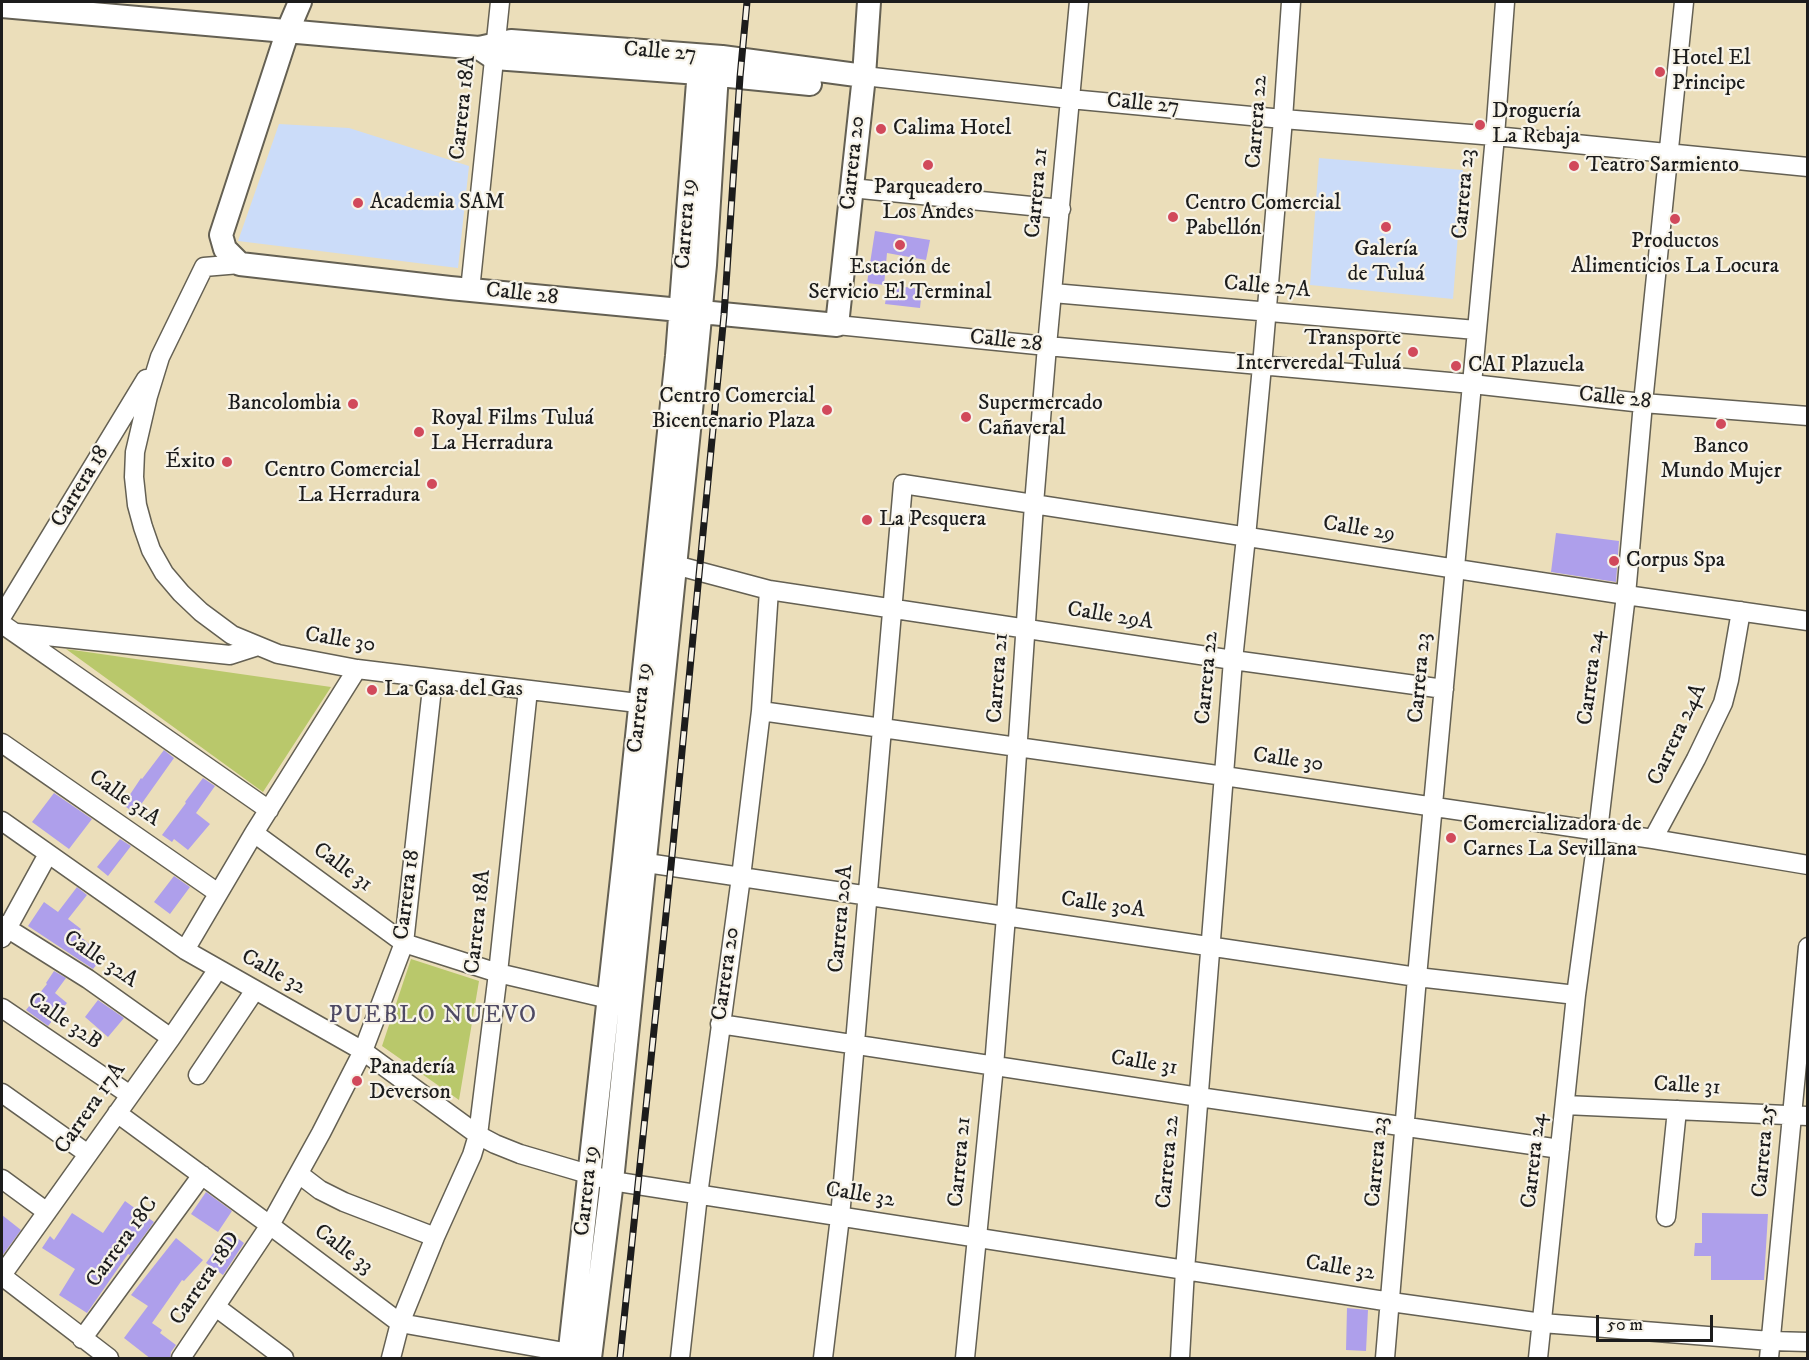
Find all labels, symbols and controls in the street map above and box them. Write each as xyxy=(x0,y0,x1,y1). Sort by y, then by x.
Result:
street label: Calle 27 xyxy=(623,37,697,69)
place label: Hotel El Principe xyxy=(1672,46,1750,98)
street label: Carrera 18A xyxy=(445,55,483,161)
marker: Hotel El Principe xyxy=(1653,65,1667,79)
street label: Carrera 22 xyxy=(1242,75,1274,169)
street label: Calle 27 xyxy=(1106,89,1180,121)
place label: Droguería La Rebaja xyxy=(1492,99,1581,150)
street label: Carrera 20 xyxy=(836,115,872,211)
place label: Calima Hotel xyxy=(893,116,1011,142)
marker: Droguería La Rebaja xyxy=(1473,118,1487,132)
marker: Calima Hotel xyxy=(874,122,888,136)
street label: Carrera 21 xyxy=(1021,147,1055,239)
street label: Carrera 23 xyxy=(1448,148,1482,240)
place label: Teatro Sarmiento xyxy=(1586,153,1739,179)
marker: Parqueadero Los Andes xyxy=(921,158,935,172)
marker: Teatro Sarmiento xyxy=(1567,159,1581,173)
place label: Parqueadero Los Andes xyxy=(873,175,983,226)
street label: Carrera 19 xyxy=(671,178,703,270)
place label: Academia SAM xyxy=(370,190,505,216)
place label: Centro Comercial Pabellón xyxy=(1185,191,1341,242)
marker: Academia SAM xyxy=(351,196,365,210)
marker: Centro Comercial Pabellón xyxy=(1166,210,1180,224)
marker: Productos Alimenticios La Locura xyxy=(1668,212,1682,226)
marker: Galería de Tuluá xyxy=(1379,220,1393,234)
place label: Productos Alimenticios La Locura xyxy=(1571,229,1779,280)
place label: Galería de Tuluá xyxy=(1348,237,1424,288)
marker: Estación de Servicio El Terminal xyxy=(893,238,907,252)
place label: Estación de Servicio El Terminal xyxy=(808,255,992,306)
street label: Calle 27A xyxy=(1223,271,1311,305)
street label: Calle 28 xyxy=(484,278,560,312)
street label: Calle 28 xyxy=(968,325,1044,359)
place label: Transporte Interveredal Tuluá xyxy=(1236,326,1401,378)
marker: Transporte Interveredal Tuluá xyxy=(1406,345,1420,359)
place label: CAI Plazuela xyxy=(1468,353,1584,379)
marker: CAI Plazuela xyxy=(1449,359,1463,373)
street label: Calle 28 xyxy=(1577,382,1653,416)
place label: Centro Comercial Bicentenario Plaza xyxy=(652,384,815,436)
place label: Bancolombia xyxy=(227,391,341,417)
place label: Supermercado Cañaveral xyxy=(978,391,1103,442)
marker: Bancolombia xyxy=(346,397,360,411)
marker: Centro Comercial Bicentenario Plaza xyxy=(820,403,834,417)
place label: Royal Films Tuluá La Herradura xyxy=(431,406,594,458)
marker: Supermercado Cañaveral xyxy=(959,410,973,424)
marker: Banco Mundo Mujer xyxy=(1714,417,1728,431)
marker: Royal Films Tuluá La Herradura xyxy=(412,425,426,439)
place label: Banco Mundo Mujer xyxy=(1660,434,1782,486)
street label: Carrera 18 xyxy=(46,441,116,533)
place label: Éxito xyxy=(165,449,215,475)
marker: Éxito xyxy=(220,455,234,469)
place label: Centro Comercial La Herradura xyxy=(264,458,420,510)
marker: Centro Comercial La Herradura xyxy=(425,477,439,491)
place label: La Pesquera xyxy=(879,507,986,533)
street label: Calle 29 xyxy=(1321,511,1397,549)
marker: La Pesquera xyxy=(860,513,874,527)
place label: Corpus Spa xyxy=(1626,548,1725,574)
marker: Corpus Spa xyxy=(1607,554,1621,568)
street label: Calle 29A xyxy=(1065,597,1155,637)
street label: Calle 30 xyxy=(303,622,377,660)
street label: Carrera 24 xyxy=(1573,629,1611,727)
street label: Carrera 22 xyxy=(1191,630,1225,726)
street label: Carrera 21 xyxy=(983,632,1015,724)
street label: Carrera 23 xyxy=(1404,632,1438,724)
street label: Carrera 19 xyxy=(623,662,659,754)
place label: La Casa del Gas xyxy=(384,677,523,703)
street label: Carrera 24A xyxy=(1643,680,1713,790)
marker: La Casa del Gas xyxy=(365,683,379,697)
street label: Calle 30 xyxy=(1251,743,1325,779)
street label: Calle 31A xyxy=(83,765,165,833)
place label: Comercializadora de Carnes La Sevillana xyxy=(1463,812,1642,864)
marker: Comercializadora de Carnes La Sevillana xyxy=(1444,831,1458,845)
street label: Calle 31 xyxy=(307,838,377,898)
street label: Carrera 18 xyxy=(389,848,427,942)
street label: Carrera 20A xyxy=(824,864,860,974)
street label: Carrera 18A xyxy=(460,869,498,975)
street label: Calle 30A xyxy=(1059,887,1147,925)
street label: Carrera 20 xyxy=(707,925,747,1023)
street label: Calle 32A xyxy=(58,926,142,994)
street label: Calle 32 xyxy=(236,944,310,1002)
street label: Calle 32B xyxy=(22,988,106,1056)
district label: PUEBLO NUEVO xyxy=(328,1003,538,1031)
street label: Calle 31 xyxy=(1109,1046,1179,1082)
place label: Panadería Deverson xyxy=(369,1055,455,1106)
street label: Carrera 17A xyxy=(50,1058,132,1160)
street label: Calle 31 xyxy=(1653,1072,1721,1102)
marker: Panadería Deverson xyxy=(350,1074,364,1088)
street label: Carrera 25 xyxy=(1748,1103,1782,1199)
street label: Carrera 24 xyxy=(1517,1112,1553,1210)
street label: Carrera 22 xyxy=(1152,1114,1186,1210)
street label: Carrera 21 xyxy=(944,1116,978,1208)
street label: Carrera 23 xyxy=(1361,1116,1395,1208)
street label: Carrera 19 xyxy=(570,1145,606,1237)
street label: Calle 32 xyxy=(823,1177,897,1215)
street label: Carrera 18C xyxy=(81,1193,165,1293)
street label: Calle 33 xyxy=(308,1219,378,1281)
street label: Carrera 18D xyxy=(165,1227,247,1331)
street label: Calle 32 xyxy=(1303,1250,1377,1288)
scale bar xyxy=(1599,1303,1716,1341)
text: 50 m xyxy=(1607,1314,1643,1336)

